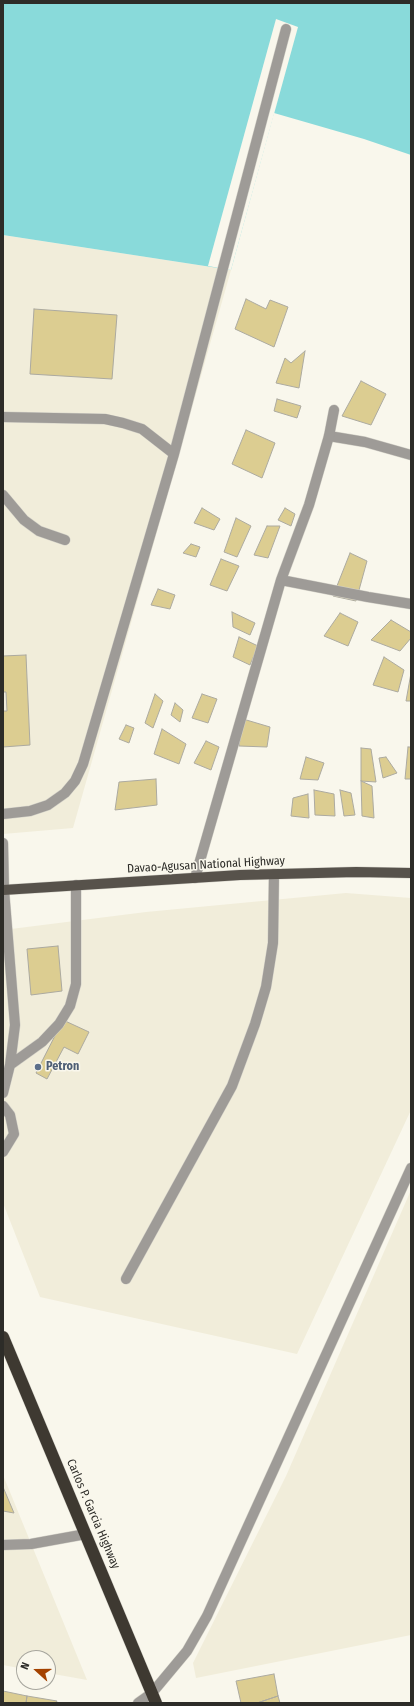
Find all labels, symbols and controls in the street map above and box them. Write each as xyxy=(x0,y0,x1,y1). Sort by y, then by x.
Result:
street label: Davao-Agusan National Highway xyxy=(127,854,285,876)
place label: Petron xyxy=(46,1060,79,1074)
marker: Petron xyxy=(33,1062,43,1072)
street label: Carlos P. Garcia Highway xyxy=(63,1457,123,1571)
north arrow xyxy=(16,1650,56,1690)
text: N xyxy=(18,1660,33,1671)

